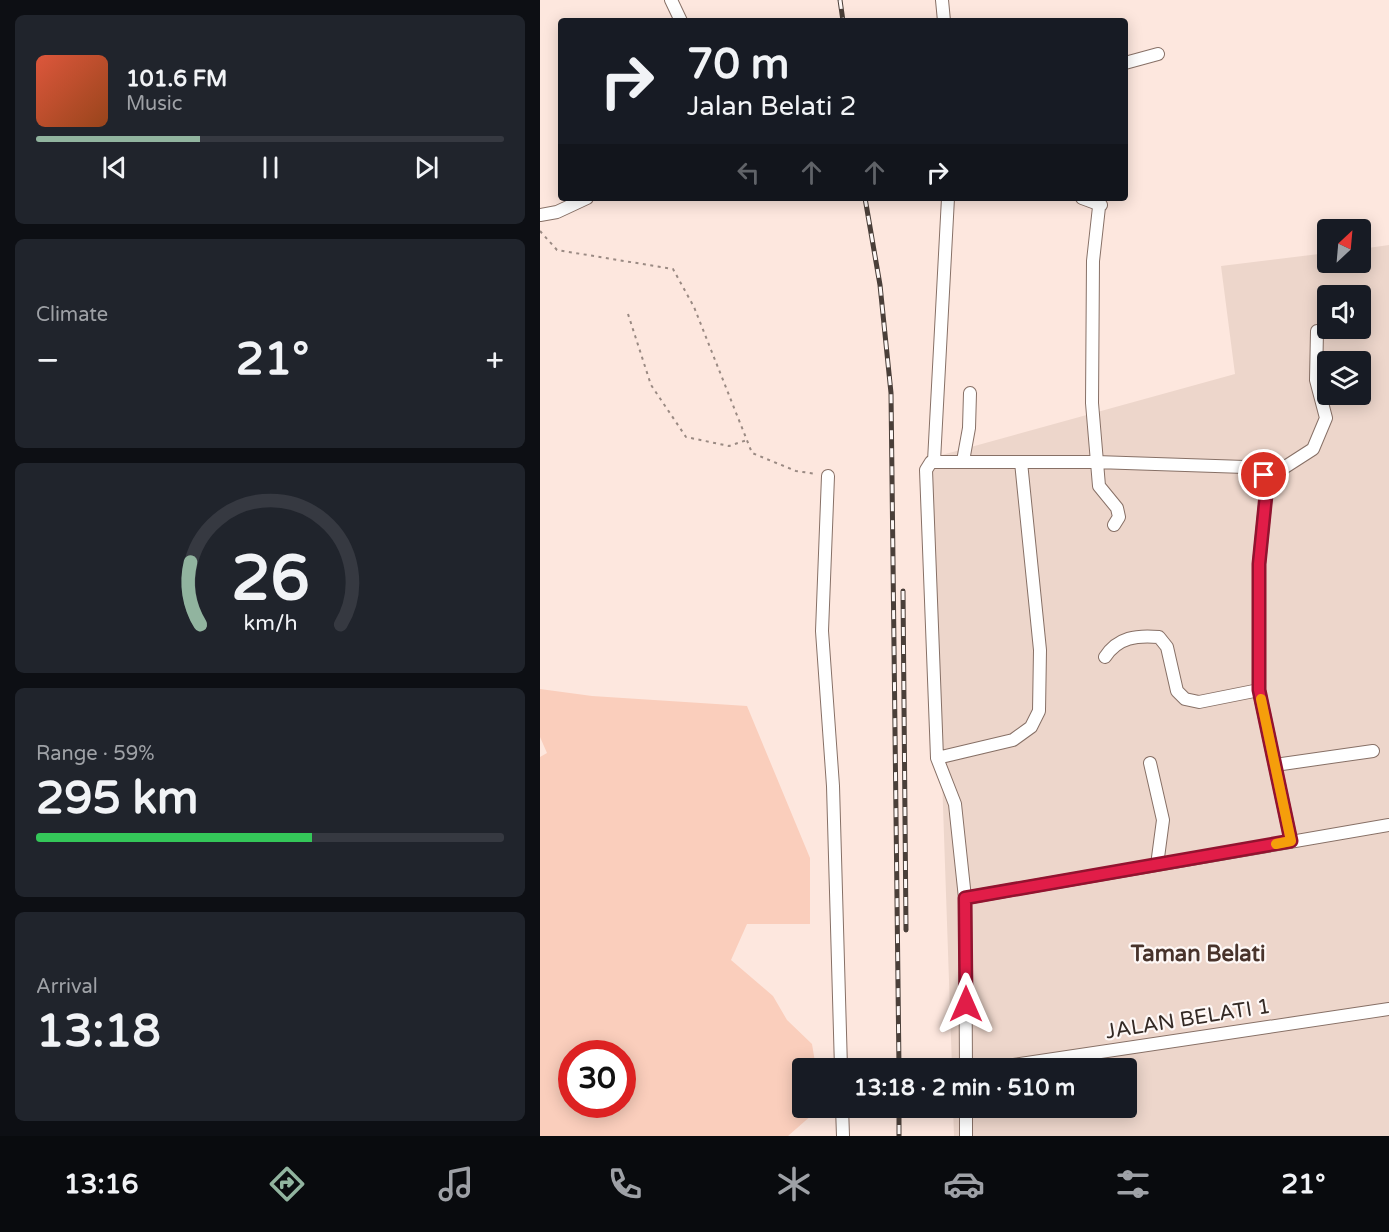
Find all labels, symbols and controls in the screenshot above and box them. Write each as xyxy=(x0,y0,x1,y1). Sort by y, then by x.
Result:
text: 70 m xyxy=(687,39,789,90)
icon: right xyxy=(588,42,666,120)
text: 101.6 FM xyxy=(126,66,227,92)
text: Jalan Belati 2 xyxy=(687,90,857,123)
text: Music xyxy=(126,92,182,116)
icon: previous xyxy=(98,151,131,184)
icon: pause xyxy=(254,151,287,184)
icon: next xyxy=(410,151,443,184)
icon: left xyxy=(732,156,765,189)
icon: ahead xyxy=(795,156,828,189)
icon: ahead xyxy=(858,156,891,189)
icon: right xyxy=(921,156,954,189)
north arrow xyxy=(1317,219,1371,273)
map controls xyxy=(1317,219,1371,405)
button: sound xyxy=(1317,285,1371,339)
text: Climate xyxy=(36,303,108,327)
text: 21° xyxy=(236,333,309,387)
text: − xyxy=(36,341,60,380)
text: + xyxy=(485,341,504,380)
button: layers xyxy=(1317,351,1371,405)
pin xyxy=(1238,449,1289,500)
icon: arrive xyxy=(1247,458,1280,491)
text: 26 xyxy=(231,542,309,617)
text: km/h xyxy=(243,610,297,636)
text: Range · 59% xyxy=(36,742,155,766)
text: 295 km xyxy=(36,772,198,826)
district label: Taman Belati xyxy=(1130,941,1265,967)
position arrow xyxy=(934,972,998,1036)
text: Arrival xyxy=(36,975,98,999)
street label: JALAN BELATI 1 xyxy=(1104,994,1272,1044)
text: 13:18 xyxy=(36,1005,161,1059)
speed limit sign: 30 xyxy=(558,1040,636,1118)
text: 13:18 · 2 min · 510 m xyxy=(854,1075,1075,1101)
icon: directions xyxy=(266,1163,308,1205)
icon: music xyxy=(435,1163,477,1205)
icon: phone xyxy=(604,1163,646,1205)
icon: climate xyxy=(773,1163,815,1205)
icon: car xyxy=(943,1163,985,1205)
icon: filters xyxy=(1112,1163,1154,1205)
text: 13:16 xyxy=(64,1168,138,1201)
text: 21° xyxy=(1281,1168,1325,1201)

